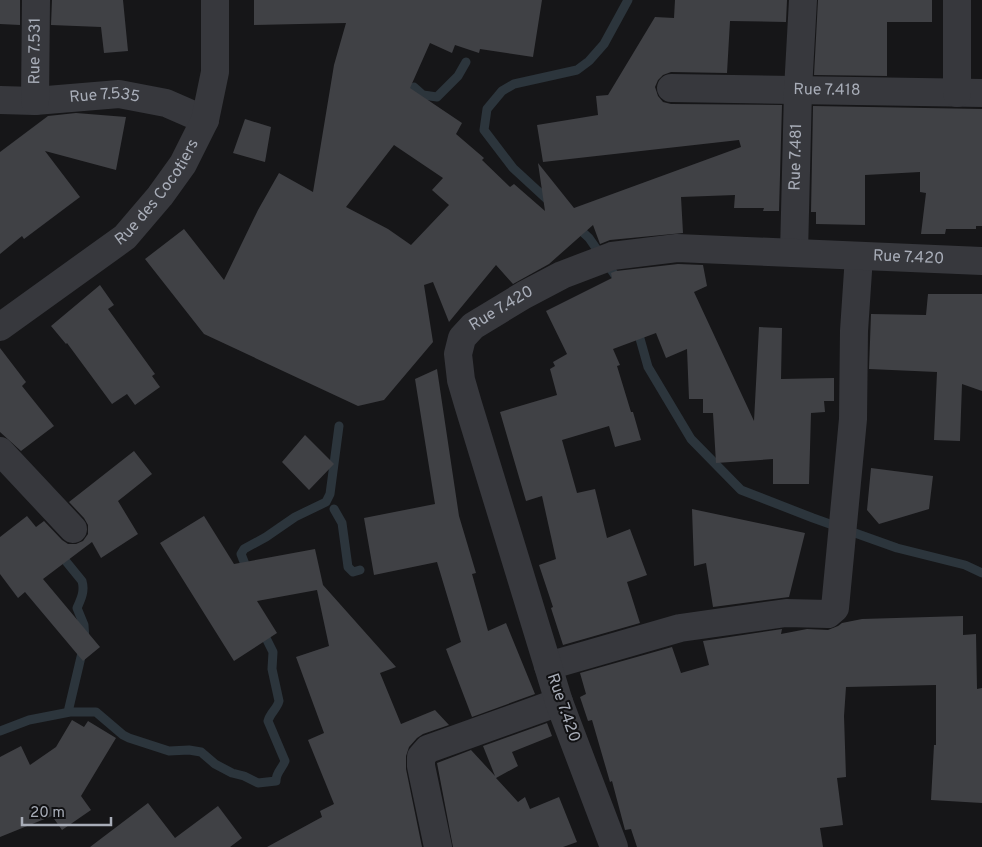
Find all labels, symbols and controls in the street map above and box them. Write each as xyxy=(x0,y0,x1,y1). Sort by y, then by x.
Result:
street label: Rue 7.531 xyxy=(25,17,46,85)
street label: Rue 7.418 xyxy=(793,80,861,101)
street label: Rue 7.535 xyxy=(69,84,142,108)
street label: Rue 7.481 xyxy=(786,123,807,191)
street label: Rue des Cocotiers xyxy=(111,136,204,251)
street label: Rue 7.420 xyxy=(872,246,945,269)
street label: Rue 7.420 xyxy=(466,282,537,336)
street label: Rue 7.420 xyxy=(542,671,584,745)
scale bar xyxy=(22,794,111,826)
text: 20 m xyxy=(30,804,65,823)

